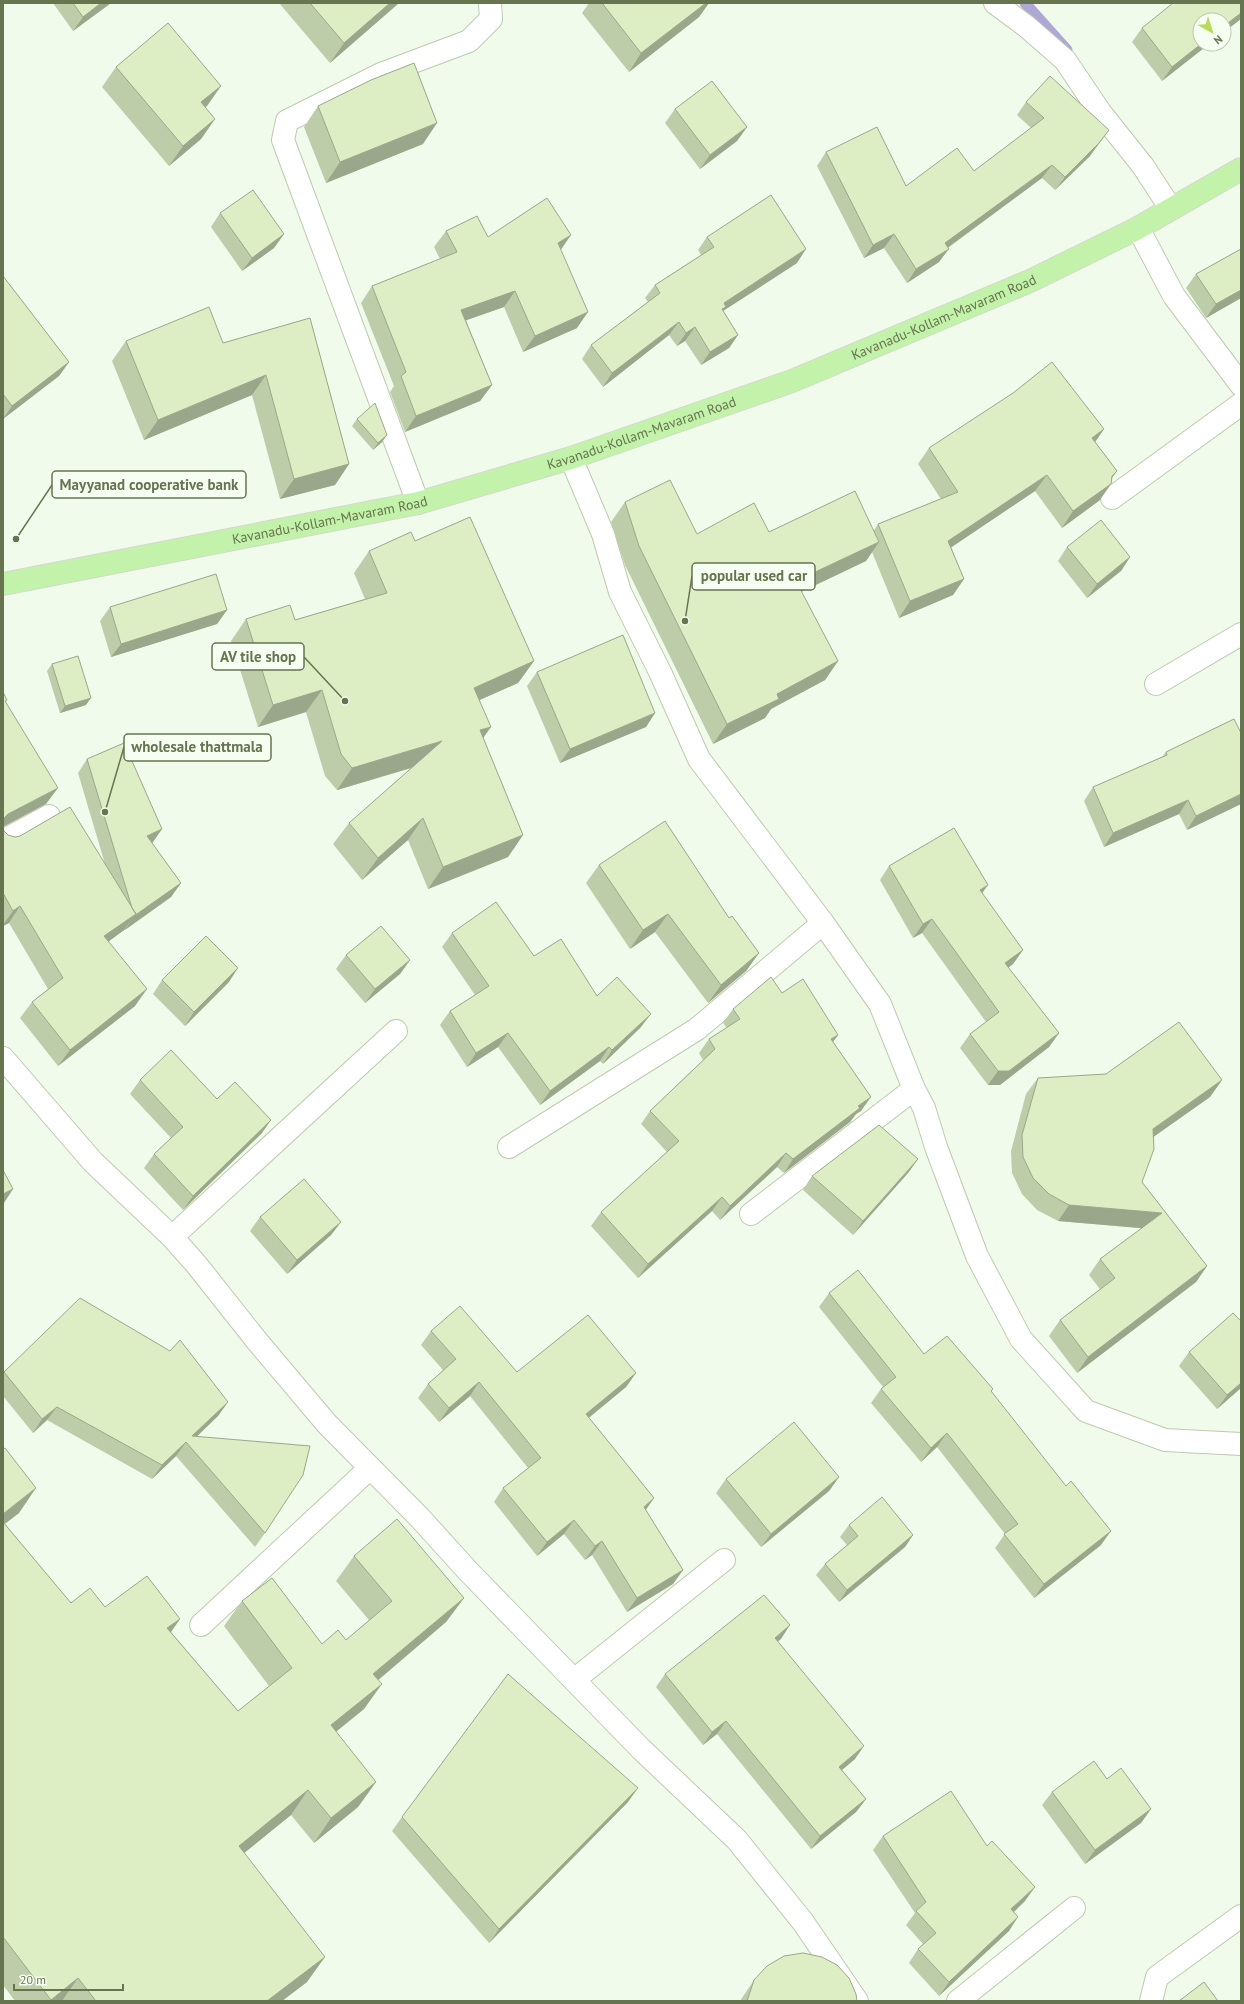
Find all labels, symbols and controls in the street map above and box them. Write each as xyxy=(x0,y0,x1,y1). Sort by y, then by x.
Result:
north arrow xyxy=(1192,12,1232,52)
text: N xyxy=(1211,32,1226,47)
street label: Kavanadu-Kollam-Mavaram Road xyxy=(849,270,1039,364)
street label: Kavanadu-Kollam-Mavaram Road xyxy=(545,392,738,474)
callout: Mayyanad cooperative bank xyxy=(52,471,246,498)
text: Mayyanad cooperative bank xyxy=(60,475,239,494)
street label: Kavanadu-Kollam-Mavaram Road xyxy=(231,492,430,548)
callout: popular used car xyxy=(692,563,815,590)
text: popular used car xyxy=(701,566,808,585)
callout: AV tile shop xyxy=(212,643,304,670)
text: AV tile shop xyxy=(220,647,296,666)
callout: wholesale thattmala xyxy=(124,734,271,761)
text: wholesale thattmala xyxy=(130,737,263,756)
scale bar xyxy=(14,1966,123,1992)
text: 20 m xyxy=(20,1972,46,1987)

